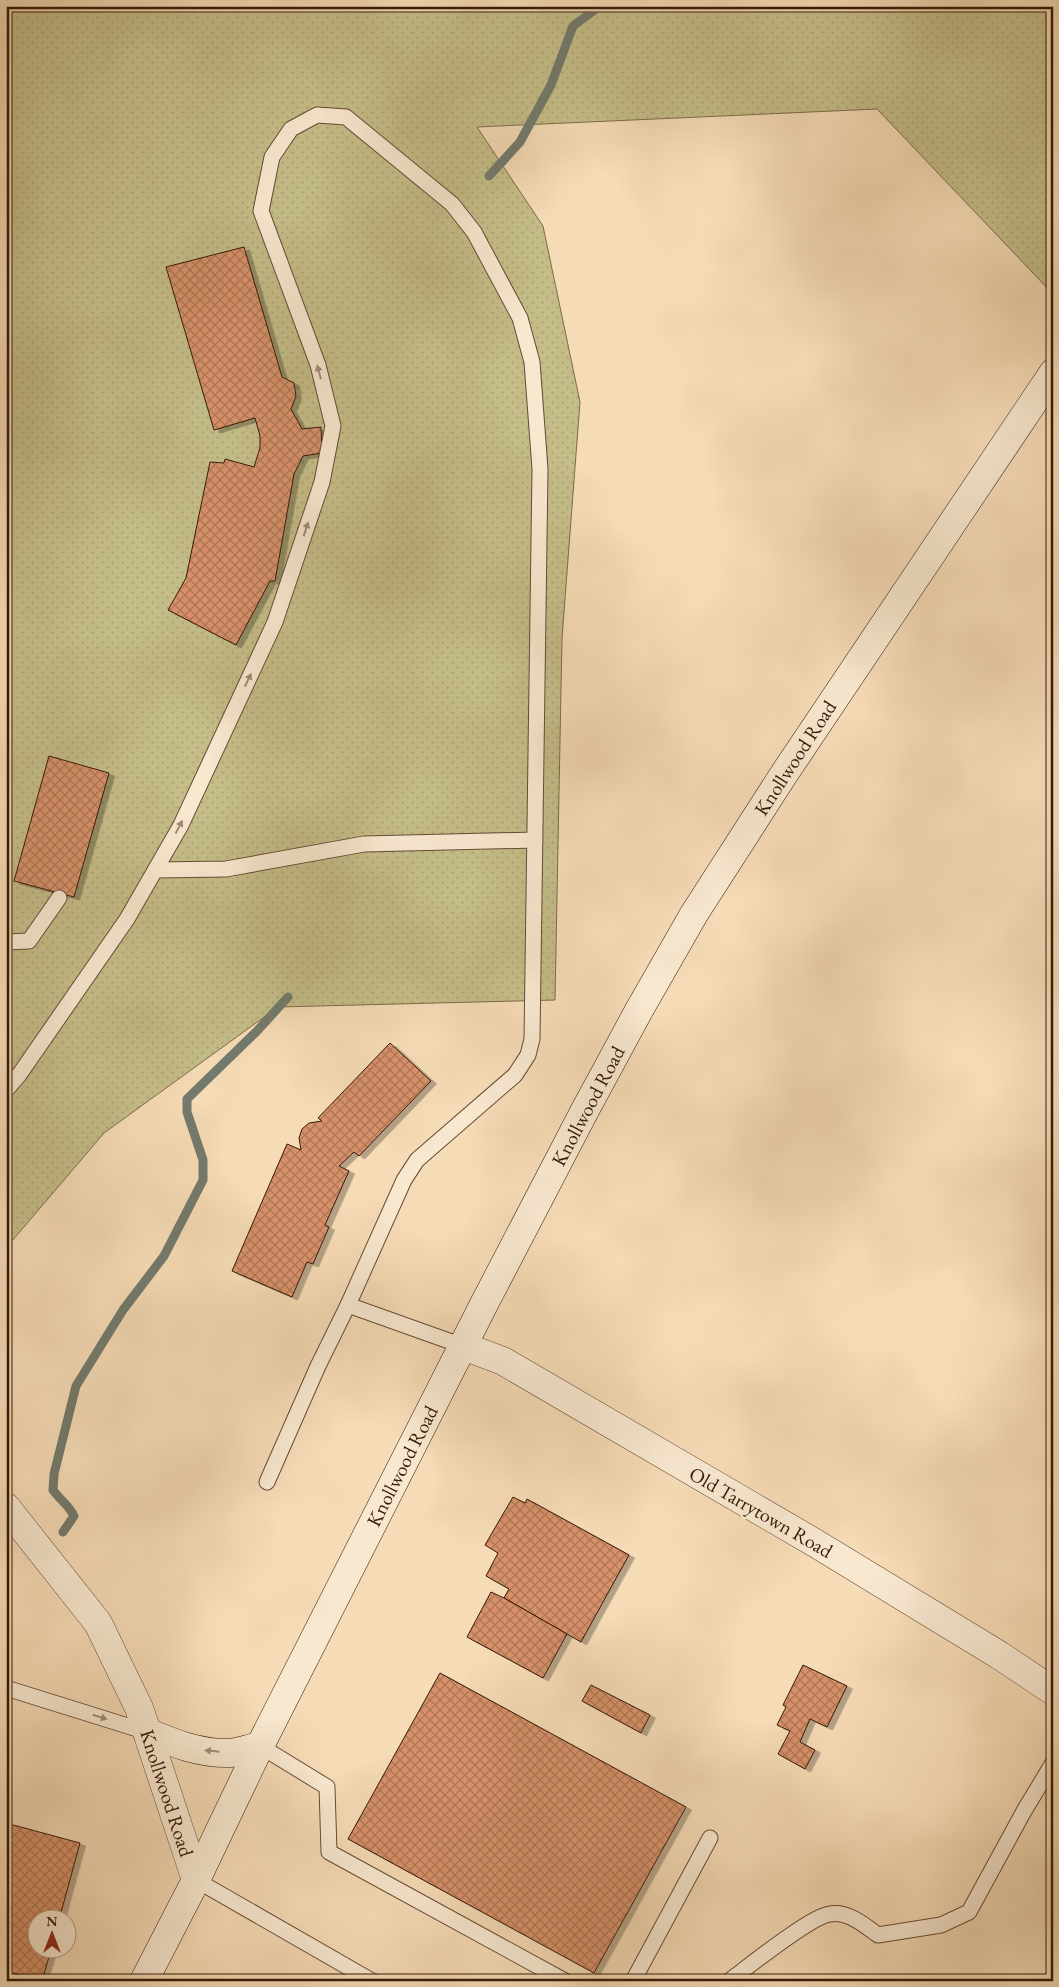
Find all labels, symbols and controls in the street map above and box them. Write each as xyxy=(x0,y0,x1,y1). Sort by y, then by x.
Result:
one-way arrow xyxy=(315,364,323,379)
one-way arrow xyxy=(303,521,311,536)
one-way arrow xyxy=(245,673,253,687)
street label: Knollwood Road xyxy=(748,695,842,821)
one-way arrow xyxy=(175,820,183,835)
street label: Knollwood Road xyxy=(545,1041,631,1171)
street label: Knollwood Road xyxy=(360,1400,444,1531)
street label: Old Tarrytown Road xyxy=(685,1460,838,1564)
one-way arrow xyxy=(93,1713,108,1721)
street label: Knollwood Road xyxy=(134,1726,200,1861)
one-way arrow xyxy=(204,1747,220,1755)
north arrow xyxy=(28,1910,78,1960)
text: N xyxy=(46,1912,58,1930)

